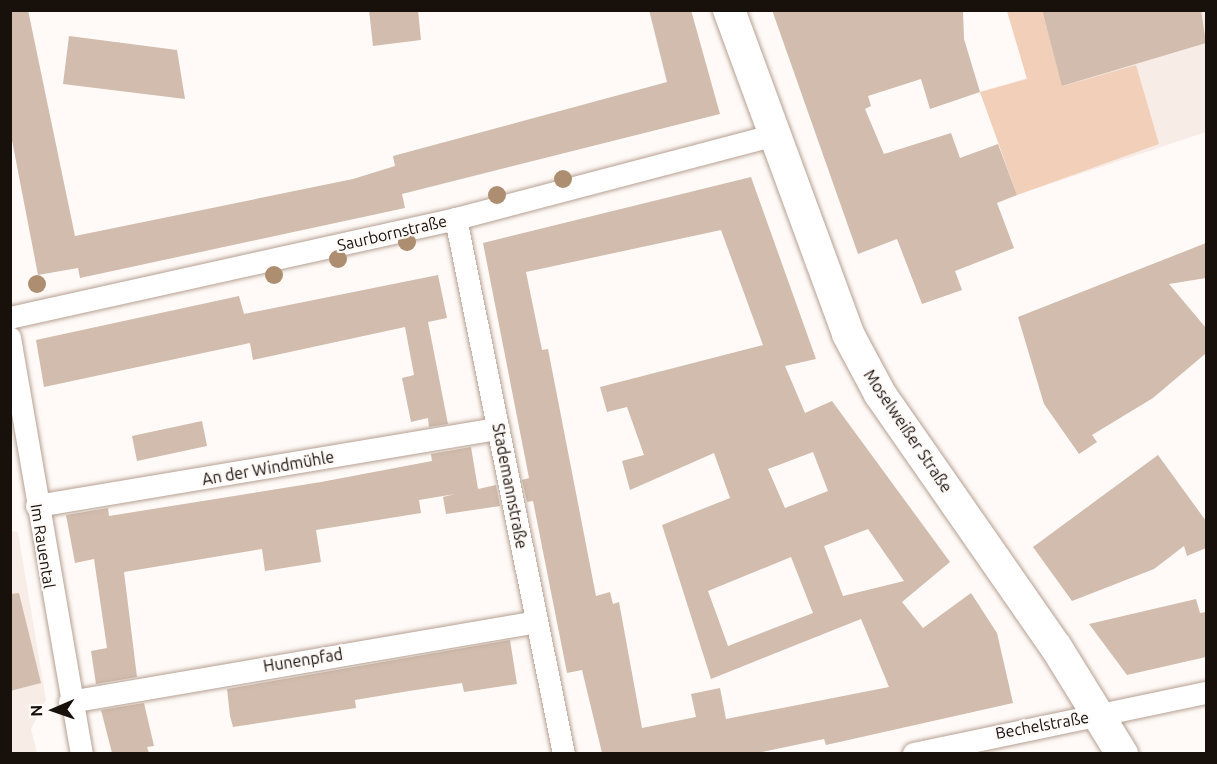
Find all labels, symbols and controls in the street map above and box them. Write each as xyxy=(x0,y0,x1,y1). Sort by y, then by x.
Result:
street label: Saurbornstraße xyxy=(335,211,449,255)
street label: Moselweißer Straße xyxy=(860,366,956,496)
street label: Stademannstraße xyxy=(488,422,532,550)
street label: An der Windmühle xyxy=(200,447,336,489)
street label: Im Rauental xyxy=(27,502,59,590)
street label: Hunenpfad xyxy=(262,644,344,676)
north arrow xyxy=(24,680,84,740)
text: N xyxy=(27,704,45,717)
street label: Bechelstraße xyxy=(994,707,1090,743)

